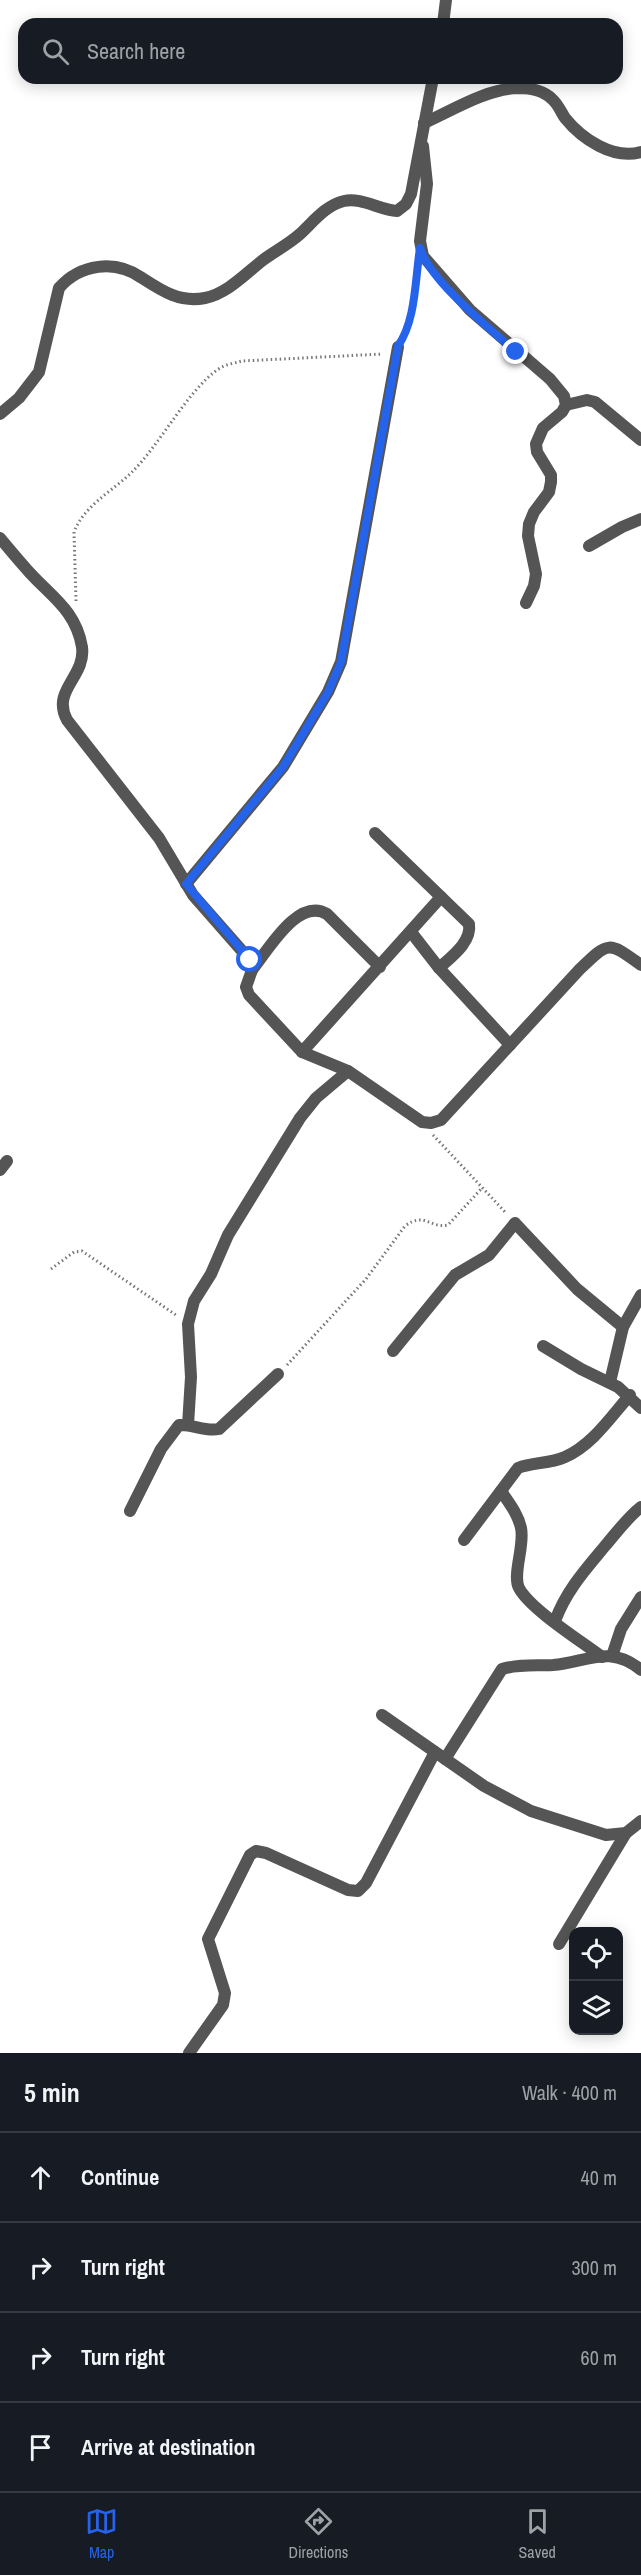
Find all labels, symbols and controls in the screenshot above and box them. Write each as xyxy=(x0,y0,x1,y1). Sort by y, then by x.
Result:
search box xyxy=(18,18,623,84)
icon: search xyxy=(39,35,72,68)
text: Search here xyxy=(87,36,185,66)
route end xyxy=(502,338,528,364)
route start xyxy=(236,946,262,972)
map controls xyxy=(569,1927,623,2035)
button: locate xyxy=(569,1927,623,1981)
button: layers xyxy=(569,1981,623,2035)
text: 5 min xyxy=(24,2075,80,2110)
text: Walk · 400 m xyxy=(522,2079,617,2106)
icon: ahead xyxy=(24,2161,57,2194)
text: Continue xyxy=(81,2162,159,2192)
text: 40 m xyxy=(581,2164,617,2191)
icon: right xyxy=(24,2251,57,2284)
text: Turn right xyxy=(81,2252,165,2282)
text: 300 m xyxy=(571,2254,617,2281)
icon: right xyxy=(24,2341,57,2374)
text: Turn right xyxy=(81,2342,165,2372)
text: 60 m xyxy=(581,2344,617,2371)
icon: arrive xyxy=(24,2431,57,2464)
text: Arrive at destination xyxy=(81,2432,255,2462)
tab: Map xyxy=(85,2505,118,2563)
tab: Directions xyxy=(288,2505,348,2563)
tab: Saved xyxy=(519,2505,556,2563)

